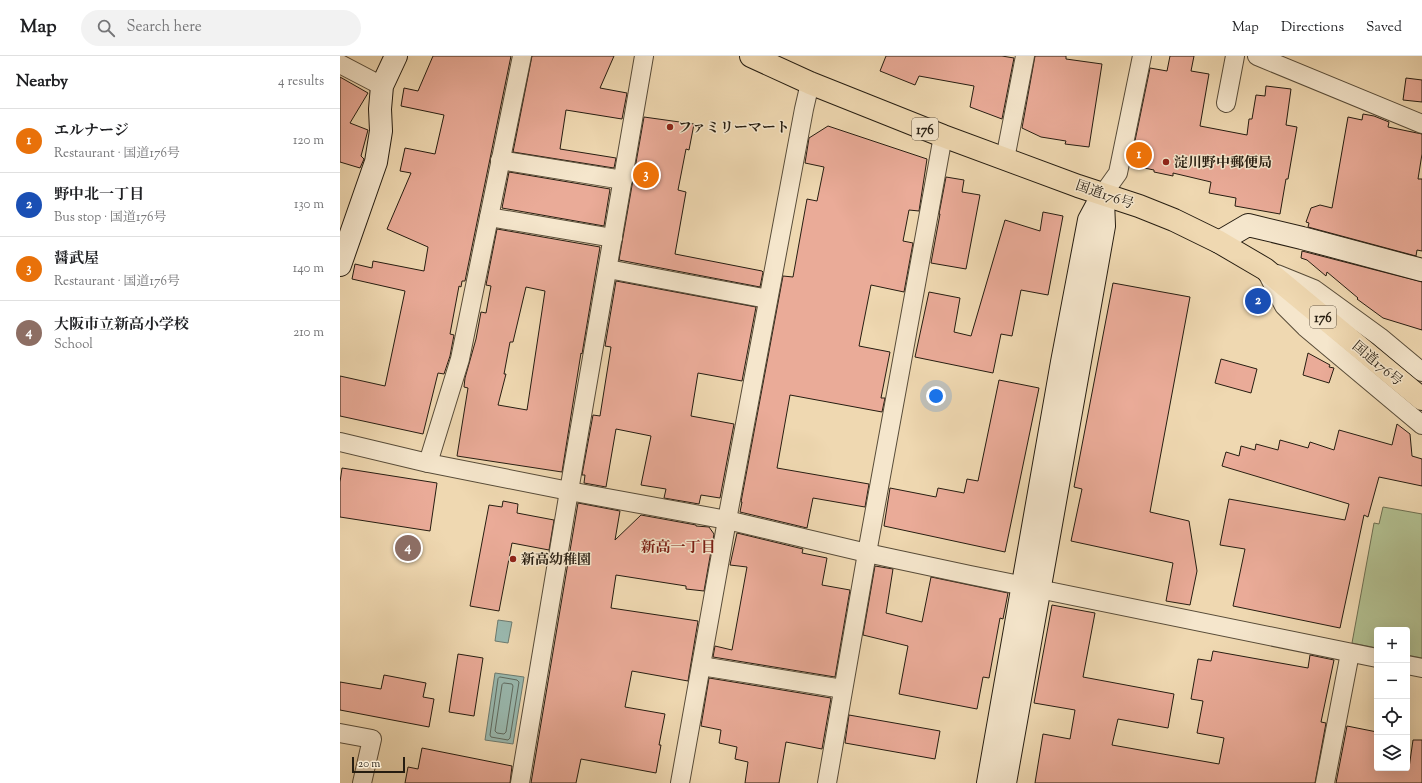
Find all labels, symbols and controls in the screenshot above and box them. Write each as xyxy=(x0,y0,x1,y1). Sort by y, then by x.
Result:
search box xyxy=(81,10,361,46)
text: Map xyxy=(20,14,57,41)
icon: search xyxy=(95,17,117,39)
text: Search here xyxy=(127,17,202,38)
text: Map xyxy=(1232,18,1259,38)
text: Directions xyxy=(1281,18,1344,38)
text: Saved xyxy=(1366,18,1402,38)
text: Nearby xyxy=(16,70,68,94)
text: 4 results xyxy=(278,73,324,91)
road number: 176 xyxy=(912,118,938,140)
place label: ファミリーマート xyxy=(678,119,790,139)
text: エルナージ xyxy=(54,121,129,142)
marker: ファミリーマート xyxy=(665,122,675,132)
text: 1 xyxy=(27,132,31,150)
text: 120 m xyxy=(293,132,324,150)
pin: 1 xyxy=(1126,140,1152,170)
text: Restaurant · 国道176号 xyxy=(54,145,180,163)
place label: 淀川野中郵便局 xyxy=(1174,154,1272,174)
marker: 淀川野中郵便局 xyxy=(1161,157,1171,167)
pin: 3 xyxy=(633,160,659,190)
street label: 国道176号 xyxy=(1072,177,1136,215)
text: 野中北一丁目 xyxy=(54,185,144,206)
text: 2 xyxy=(26,196,32,214)
text: 130 m xyxy=(294,196,324,214)
text: Bus stop · 国道176号 xyxy=(54,209,167,227)
text: 醤武屋 xyxy=(54,249,99,270)
text: 3 xyxy=(26,260,32,278)
text: 140 m xyxy=(293,260,324,278)
text: Restaurant · 国道176号 xyxy=(54,273,180,291)
pin: 2 xyxy=(1245,286,1271,316)
road number: 176 xyxy=(1310,306,1336,328)
text: 大阪市立新高小学校 xyxy=(54,315,189,336)
text: 4 xyxy=(26,324,32,342)
text: 210 m xyxy=(293,324,324,342)
text: School xyxy=(54,336,93,354)
street label: 国道176号 xyxy=(1347,337,1406,392)
your location xyxy=(926,386,946,406)
pin: 4 xyxy=(395,533,421,563)
district label: 新高一丁目 xyxy=(640,538,716,559)
place label: 新高幼稚園 xyxy=(521,551,591,571)
marker: 新高幼稚園 xyxy=(508,554,518,564)
map controls xyxy=(1374,627,1410,771)
button: + xyxy=(1374,627,1410,663)
button: − xyxy=(1374,663,1410,699)
button: locate xyxy=(1374,699,1410,735)
button: layers xyxy=(1374,735,1410,771)
scale bar xyxy=(352,755,405,774)
text: 20 m xyxy=(358,756,380,772)

